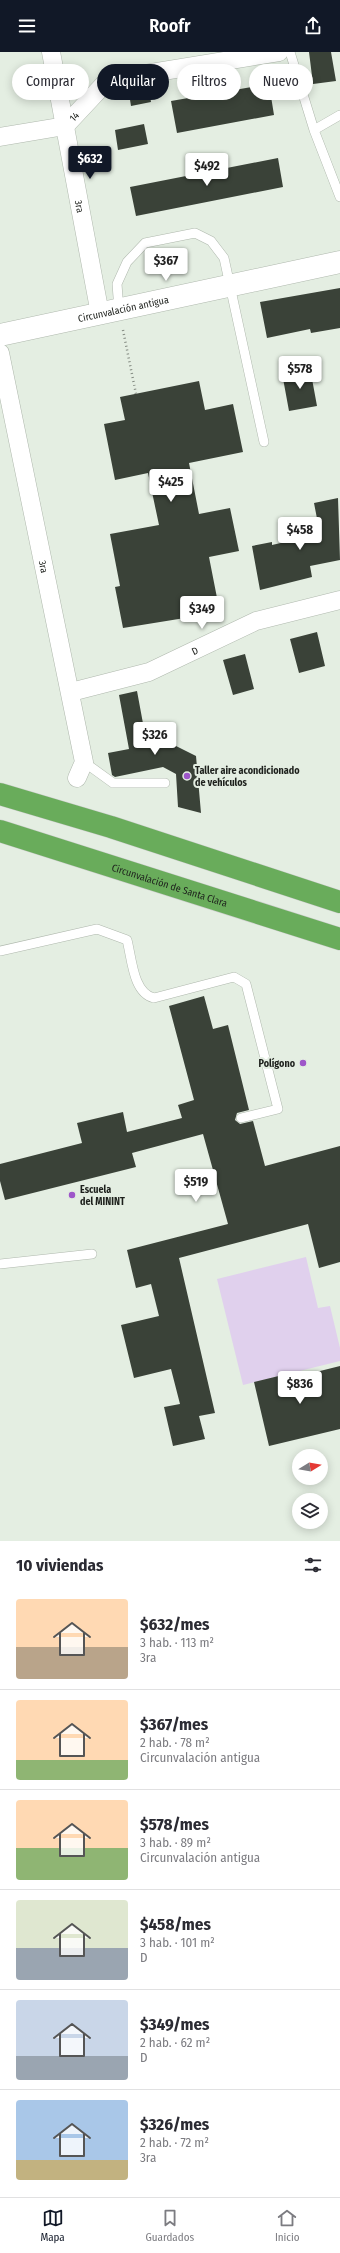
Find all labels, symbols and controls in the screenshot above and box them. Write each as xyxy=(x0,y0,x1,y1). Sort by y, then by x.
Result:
icon: menu xyxy=(16,15,38,37)
text: Roofr xyxy=(149,15,191,37)
icon: share xyxy=(302,15,324,37)
chip: Comprar xyxy=(12,64,89,100)
chip: Alquilar xyxy=(97,64,169,100)
chip: Filtros xyxy=(177,64,241,100)
chip: Nuevo xyxy=(249,64,313,100)
street label: 14 xyxy=(67,110,82,124)
pin: $632 xyxy=(66,146,114,180)
text: $632 xyxy=(77,151,103,166)
pin: $492 xyxy=(183,153,231,187)
text: $492 xyxy=(194,158,220,173)
street label: 3ra xyxy=(72,199,86,214)
pin: $367 xyxy=(142,248,190,282)
text: $367 xyxy=(154,253,178,268)
street label: Circunvalación antigua xyxy=(77,294,170,325)
pin: $578 xyxy=(276,356,324,390)
text: $578 xyxy=(288,361,312,376)
pin: $425 xyxy=(147,469,195,503)
text: $425 xyxy=(158,474,184,489)
pin: $458 xyxy=(276,517,324,551)
text: $458 xyxy=(287,522,313,537)
street label: 3ra xyxy=(36,559,50,574)
pin: $349 xyxy=(178,596,226,630)
text: $349 xyxy=(189,601,215,616)
street label: D xyxy=(190,644,200,658)
pin: $326 xyxy=(131,722,179,756)
text: $326 xyxy=(142,727,168,742)
place label: Taller aire acondicionado de vehículos xyxy=(195,765,300,789)
marker: Taller aire acondicionado de vehículos xyxy=(182,771,192,781)
street label: Circunvalación de Santa Clara xyxy=(110,862,229,910)
place label: Polígono xyxy=(259,1057,296,1070)
marker: Polígono xyxy=(298,1058,308,1068)
pin: $519 xyxy=(172,1169,220,1203)
text: $519 xyxy=(184,1174,208,1189)
place label: Escuela del MININT xyxy=(80,1184,125,1208)
marker: Escuela del MININT xyxy=(67,1190,77,1200)
pin: $836 xyxy=(276,1371,324,1405)
text: $836 xyxy=(287,1376,313,1391)
north arrow xyxy=(292,1449,328,1485)
map controls xyxy=(292,1449,328,1529)
button: layers xyxy=(292,1493,328,1529)
icon: filters xyxy=(302,1554,324,1576)
text: 10 viviendas xyxy=(16,1555,103,1576)
text: $632/mes xyxy=(140,1614,209,1635)
icon: home xyxy=(48,1615,96,1663)
text: 3 hab. · 113 m² xyxy=(140,1635,214,1650)
text: 3ra xyxy=(140,1650,156,1665)
text: $367/mes xyxy=(140,1714,208,1735)
icon: home xyxy=(48,1716,96,1764)
text: 2 hab. · 78 m² xyxy=(140,1735,210,1750)
text: Circunvalación antigua xyxy=(140,1750,260,1765)
text: $578/mes xyxy=(140,1814,209,1835)
icon: home xyxy=(48,1816,96,1864)
text: 3 hab. · 89 m² xyxy=(140,1835,211,1850)
text: Circunvalación antigua xyxy=(140,1850,260,1865)
text: $458/mes xyxy=(140,1914,211,1935)
icon: home xyxy=(48,1916,96,1964)
text: 3 hab. · 101 m² xyxy=(140,1935,215,1950)
text: D xyxy=(140,1950,148,1965)
text: $349/mes xyxy=(140,2014,210,2035)
icon: home xyxy=(48,2016,96,2064)
text: 2 hab. · 62 m² xyxy=(140,2035,210,2050)
text: D xyxy=(140,2050,148,2065)
text: $326/mes xyxy=(140,2114,209,2135)
icon: home xyxy=(48,2116,96,2164)
text: 2 hab. · 72 m² xyxy=(140,2135,209,2150)
text: 3ra xyxy=(140,2150,156,2165)
tab: Mapa xyxy=(40,2207,65,2244)
tab: Guardados xyxy=(145,2207,194,2244)
tab: Inicio xyxy=(275,2207,300,2244)

